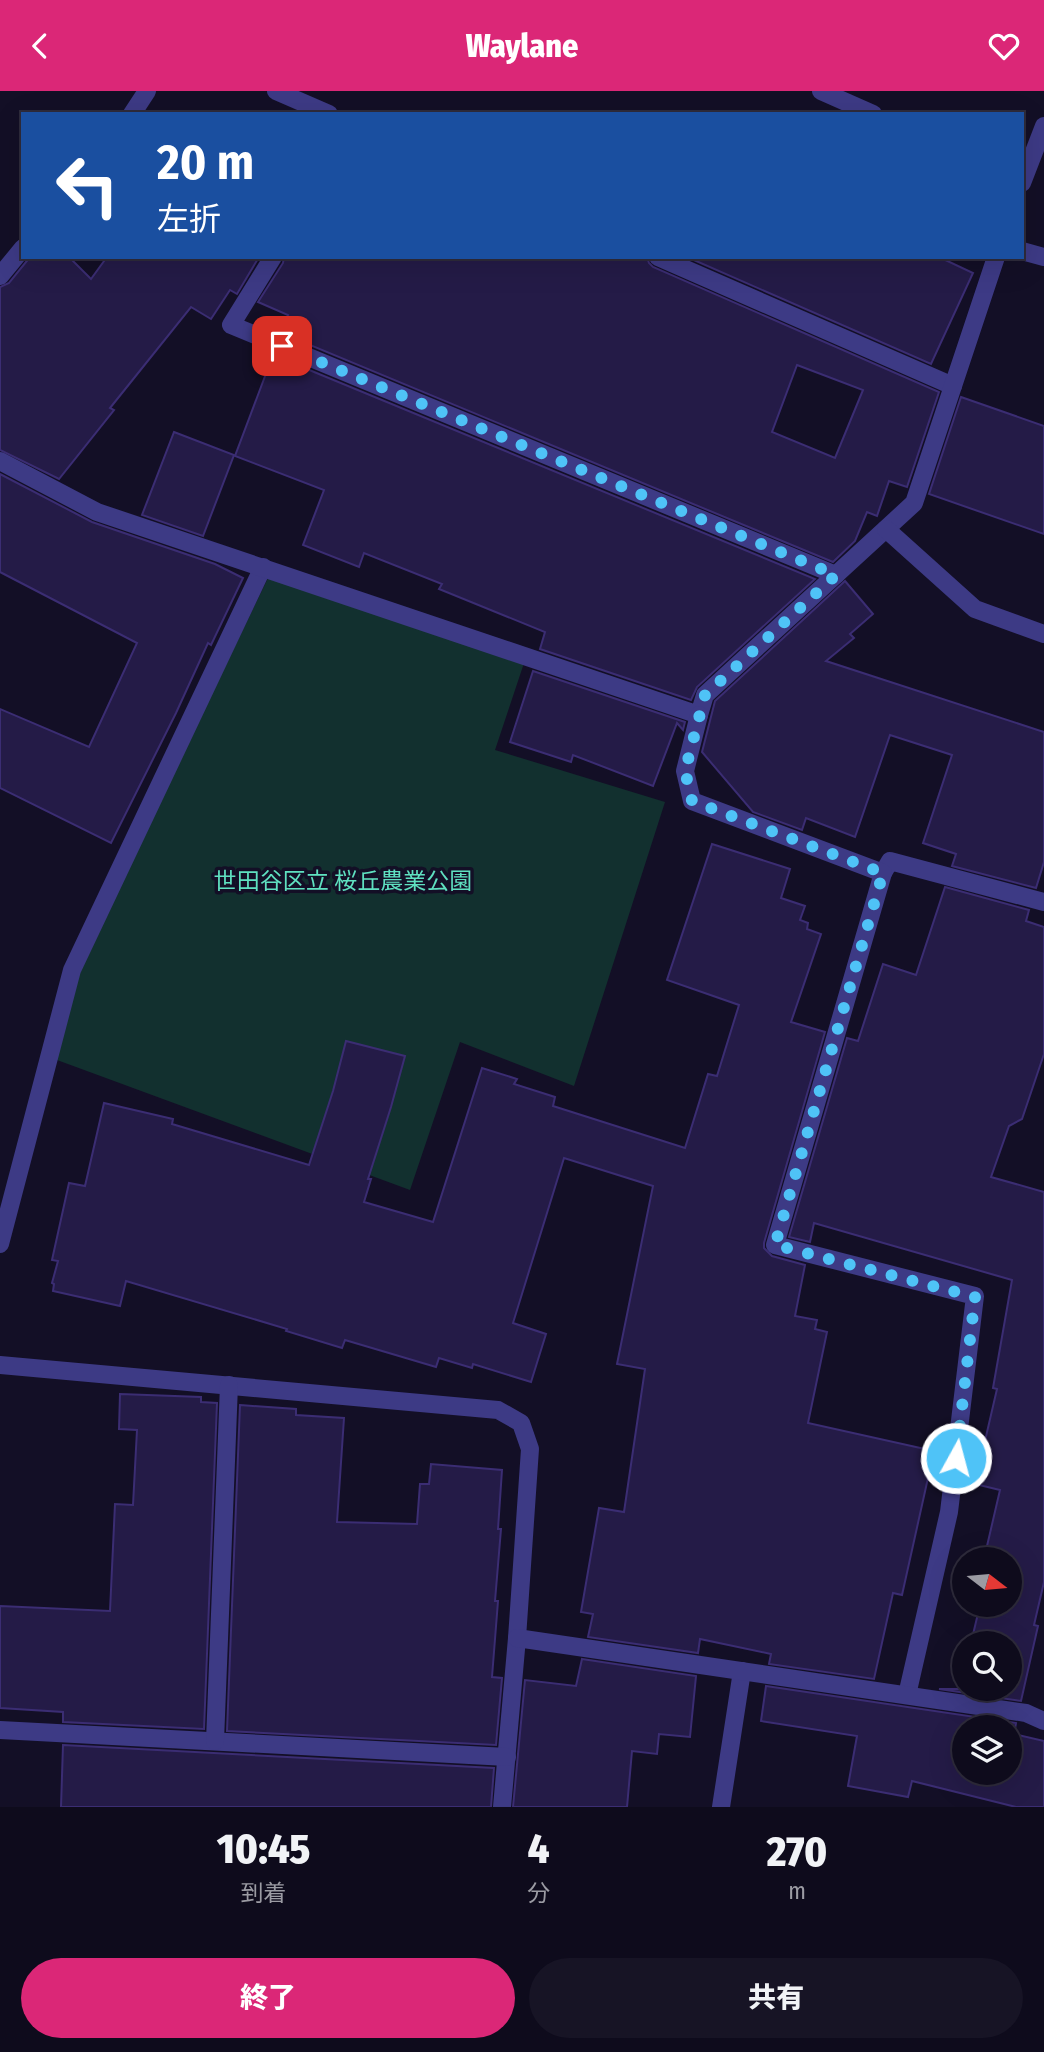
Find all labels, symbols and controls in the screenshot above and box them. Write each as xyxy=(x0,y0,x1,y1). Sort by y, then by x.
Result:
icon: back xyxy=(21,27,59,65)
text: Waylane xyxy=(466,27,578,65)
icon: heart xyxy=(985,27,1023,65)
text: 20 m xyxy=(157,133,254,192)
icon: left xyxy=(42,140,133,231)
text: 左折 xyxy=(157,200,221,238)
pin xyxy=(252,316,312,376)
icon: arrive xyxy=(263,327,301,365)
park label: 世田谷区立 桜丘農業公園 xyxy=(214,867,472,895)
position arrow xyxy=(919,1421,993,1495)
north arrow xyxy=(952,1547,1022,1617)
map controls xyxy=(952,1547,1022,1785)
button: search xyxy=(952,1631,1022,1701)
button: layers xyxy=(952,1715,1022,1785)
text: 10:45 xyxy=(217,1824,310,1874)
text: 4 xyxy=(527,1824,549,1874)
text: 270 xyxy=(767,1827,827,1877)
text: m xyxy=(788,1877,806,1905)
text: 到着 xyxy=(240,1879,286,1907)
text: 分 xyxy=(527,1879,550,1907)
button: 終了 xyxy=(21,1958,515,2038)
button: 共有 xyxy=(529,1958,1023,2038)

